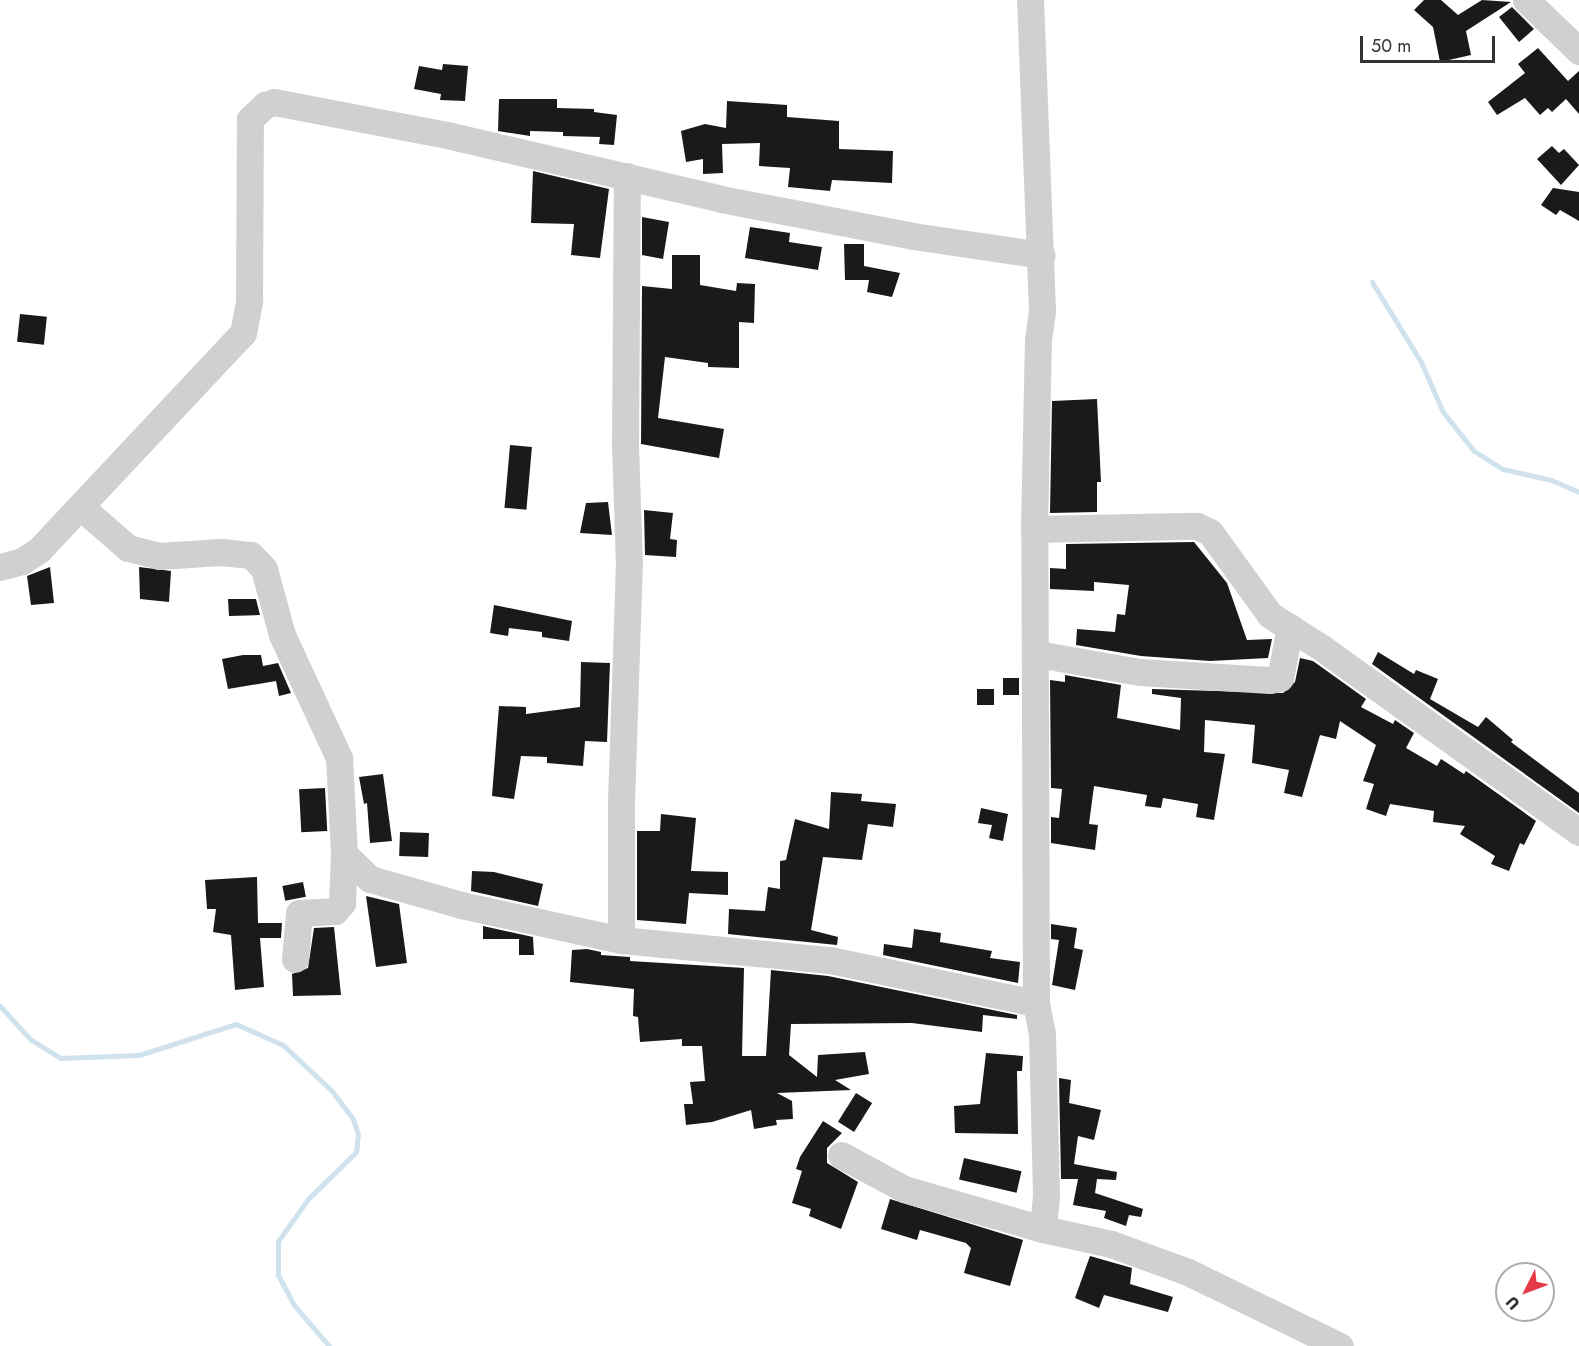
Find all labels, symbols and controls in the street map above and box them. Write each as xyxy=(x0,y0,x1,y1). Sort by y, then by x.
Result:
scale bar xyxy=(1363,24,1498,62)
text: 50 m xyxy=(1371,33,1411,59)
north arrow xyxy=(1495,1262,1555,1322)
text: U xyxy=(1500,1291,1525,1315)

